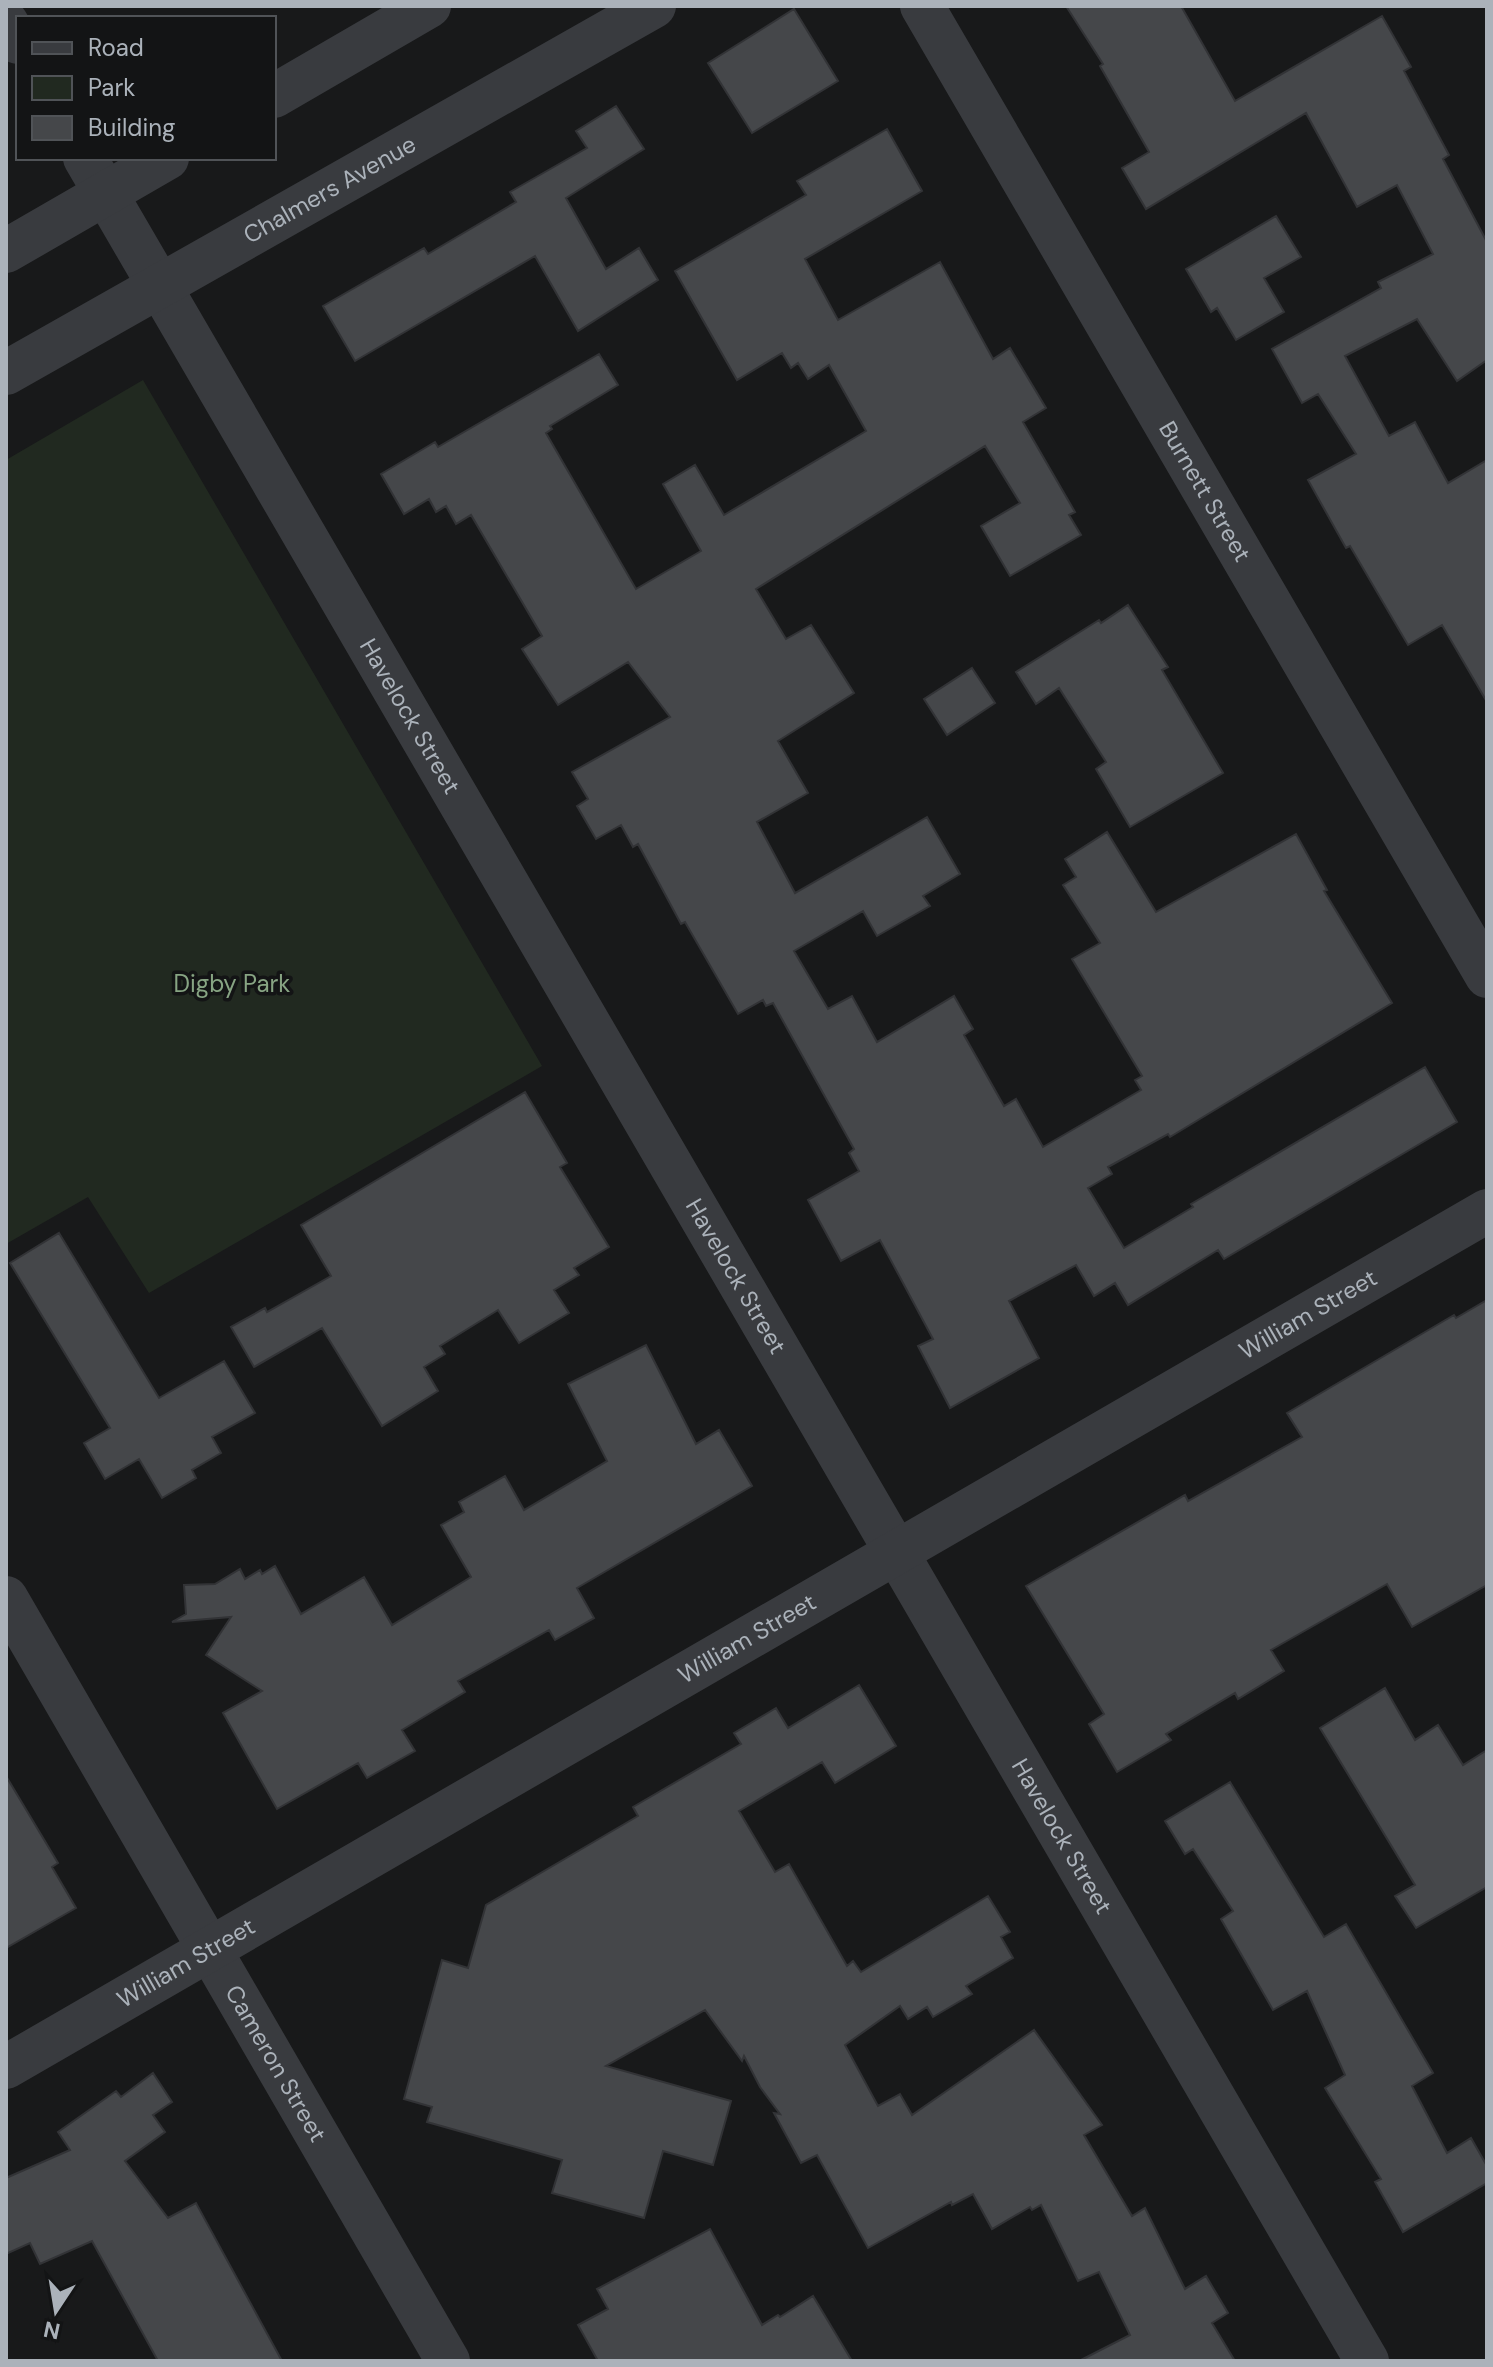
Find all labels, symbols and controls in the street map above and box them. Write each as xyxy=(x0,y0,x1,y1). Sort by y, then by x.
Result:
legend xyxy=(16,16,276,160)
text: Road xyxy=(88,32,144,63)
text: Park xyxy=(88,72,135,103)
text: Building xyxy=(88,112,175,143)
street label: Chalmers Avenue xyxy=(238,128,421,250)
street label: Burnett Street xyxy=(1152,416,1258,567)
street label: Havelock Street xyxy=(353,633,468,799)
park label: Digby Park xyxy=(174,968,290,999)
street label: Havelock Street xyxy=(679,1193,794,1359)
street label: William Street xyxy=(1233,1262,1382,1366)
street label: William Street xyxy=(672,1586,821,1690)
street label: Havelock Street xyxy=(1005,1753,1119,1919)
street label: William Street xyxy=(111,1910,260,2015)
street label: Cameron Street xyxy=(219,1979,334,2147)
north arrow xyxy=(16,2271,96,2351)
text: N xyxy=(41,2314,63,2346)

